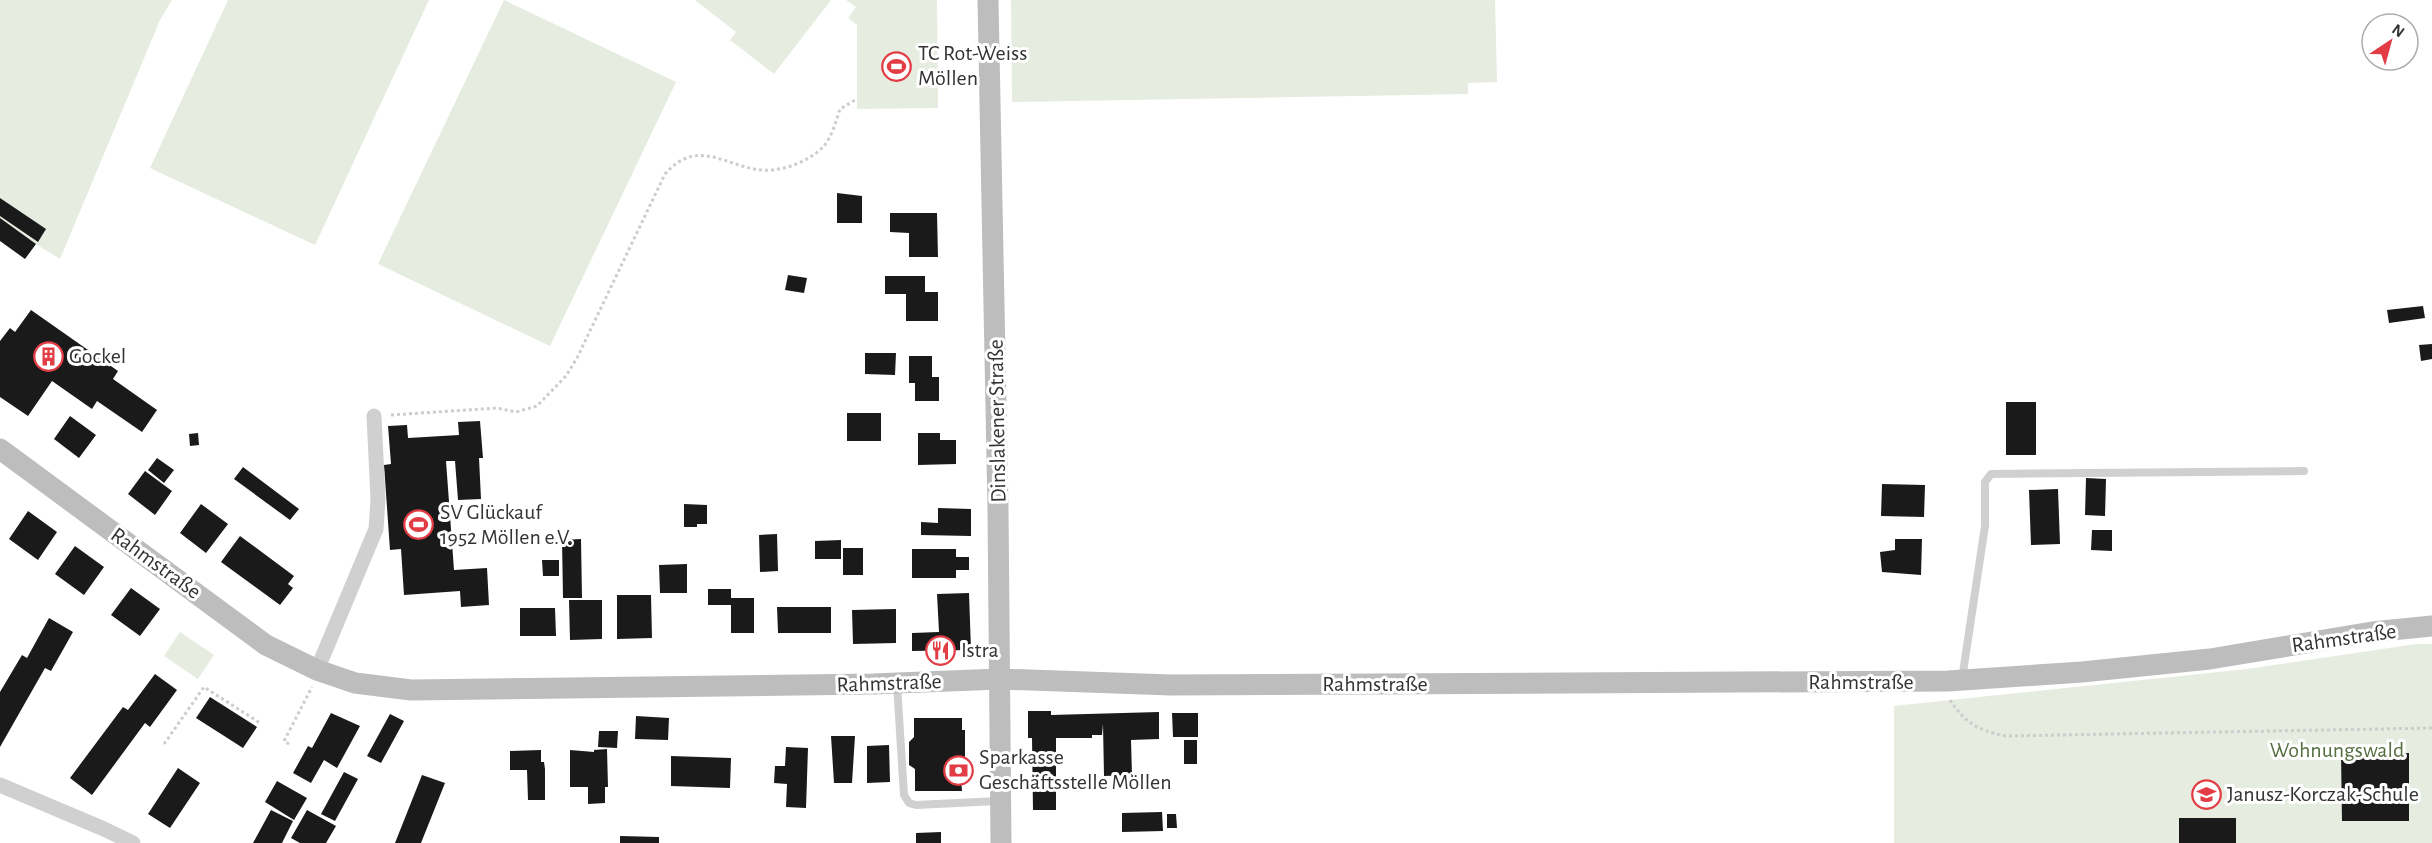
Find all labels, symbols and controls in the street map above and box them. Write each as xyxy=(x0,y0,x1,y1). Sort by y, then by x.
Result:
north arrow xyxy=(2360,12,2420,72)
text: N xyxy=(2389,21,2407,40)
place label: TC Rot-Weiss Möllen xyxy=(918,42,1027,89)
sports icon: TC Rot-Weiss Möllen xyxy=(881,50,913,82)
street label: Dinslakener Straße xyxy=(985,339,1009,503)
building icon: Gockel xyxy=(32,340,64,372)
place label: Gockel xyxy=(69,345,126,367)
place label: SV Glückauf 1952 Möllen e.V. xyxy=(440,501,572,548)
sports icon: SV Glückauf 1952 Möllen e.V. xyxy=(403,509,435,541)
street label: Rahmstraße xyxy=(107,523,205,603)
street label: Rahmstraße xyxy=(2290,620,2398,656)
restaurant icon: Istra xyxy=(924,634,956,666)
place label: Istra xyxy=(961,639,999,661)
street label: Rahmstraße xyxy=(836,670,942,696)
street label: Rahmstraße xyxy=(1808,671,1914,693)
street label: Rahmstraße xyxy=(1322,673,1428,695)
park label: Wohnungswald xyxy=(2270,739,2404,761)
place label: Sparkasse Geschäftsstelle Möllen xyxy=(979,746,1172,793)
bank icon: Sparkasse Geschäftsstelle Möllen xyxy=(942,754,974,786)
school or university icon: Janusz-Korczak-Schule xyxy=(2190,778,2222,810)
place label: Janusz-Korczak-Schule xyxy=(2227,783,2419,805)

